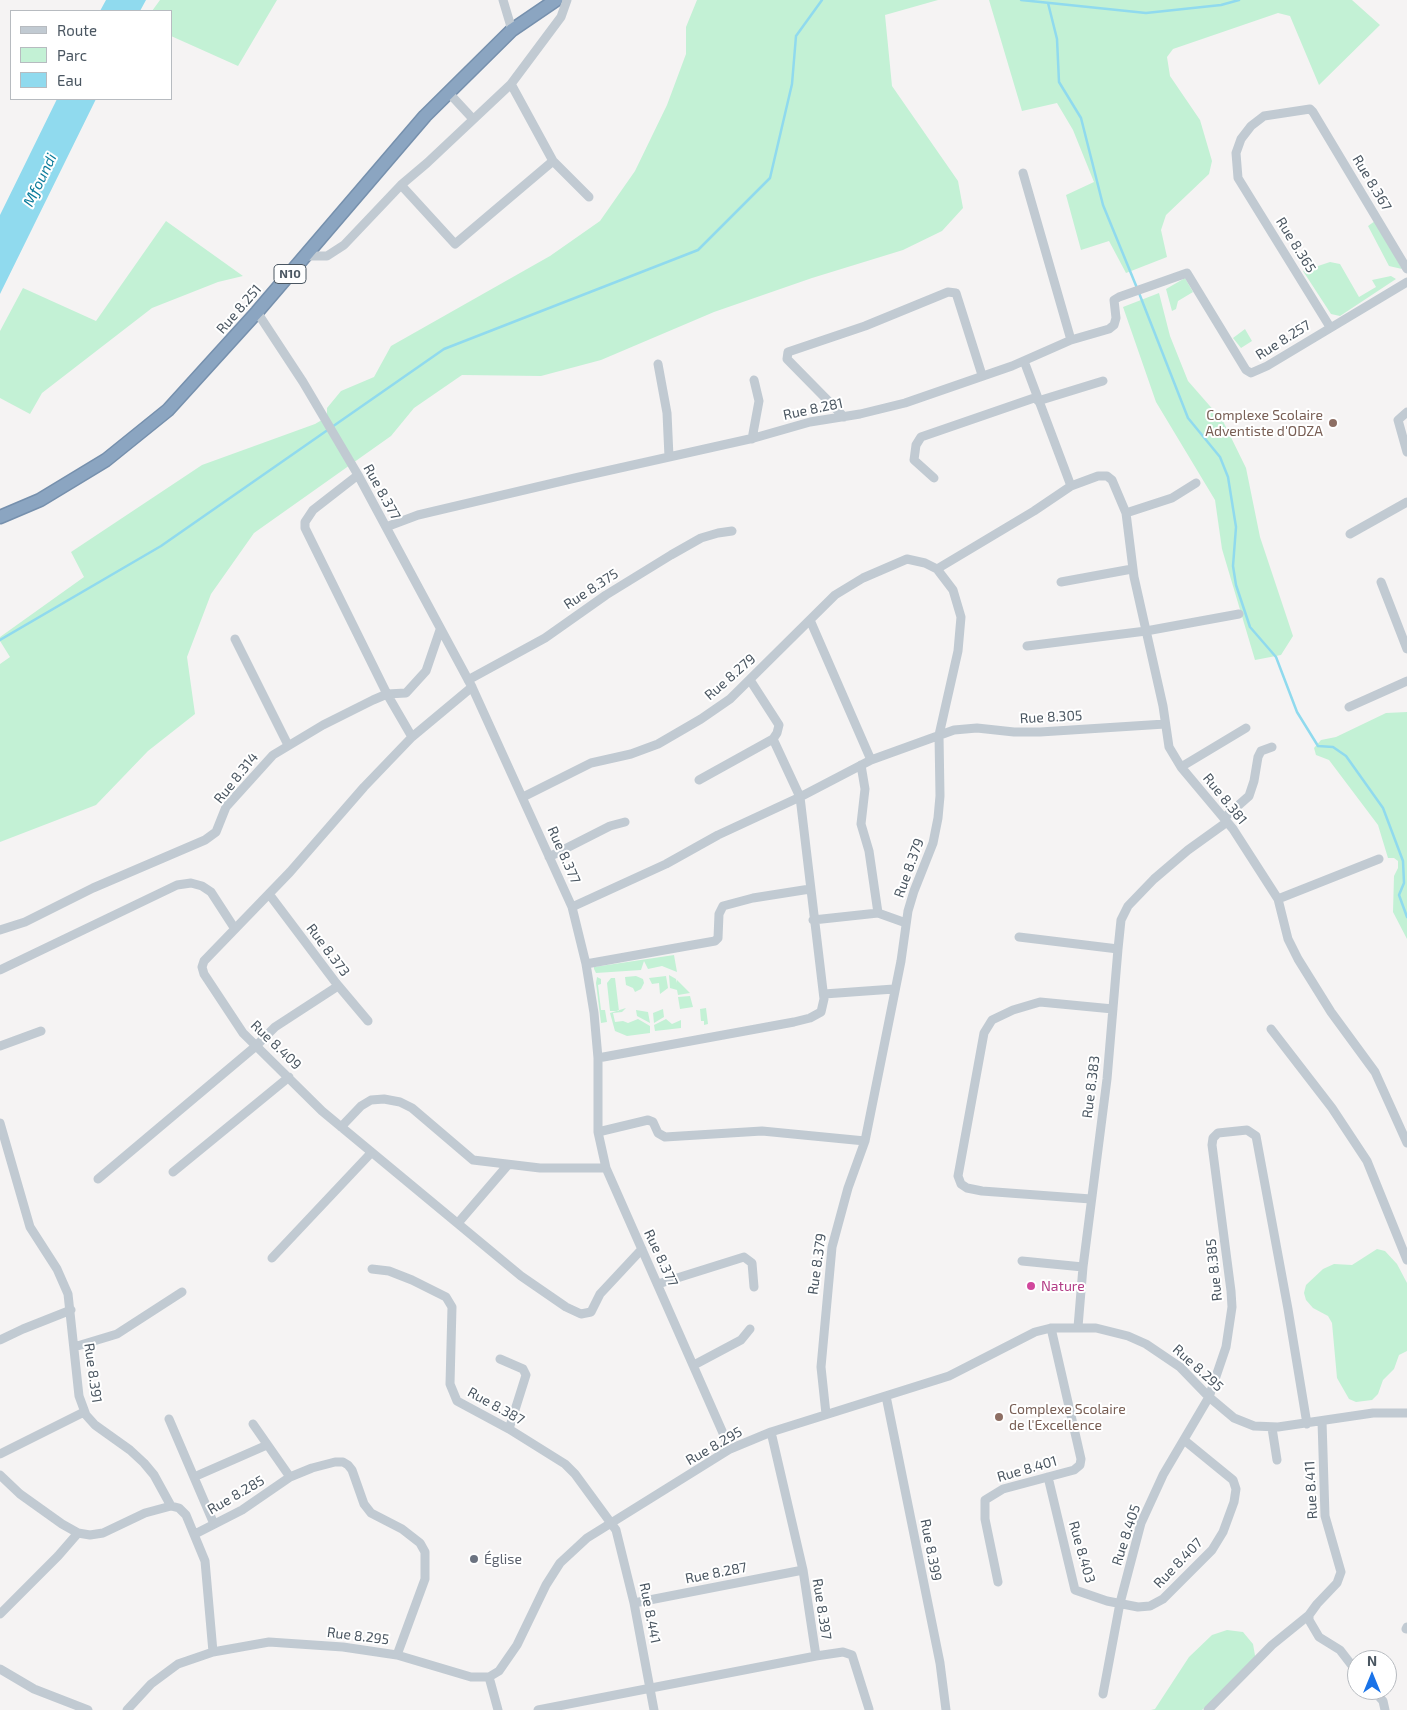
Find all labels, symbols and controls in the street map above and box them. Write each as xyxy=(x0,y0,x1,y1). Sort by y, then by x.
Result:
legend xyxy=(10,10,172,100)
text: Route xyxy=(57,21,97,39)
text: Parc xyxy=(57,46,87,64)
text: Eau xyxy=(57,71,82,89)
water label: Mfoundi xyxy=(19,151,61,209)
street label: Rue 8.367 xyxy=(1349,152,1395,214)
street label: Rue 8.365 xyxy=(1272,214,1320,276)
road number: N10 xyxy=(274,264,306,284)
street label: Rue 8.251 xyxy=(213,281,265,337)
street label: Rue 8.257 xyxy=(1252,317,1314,363)
street label: Rue 8.281 xyxy=(781,394,845,424)
place label: Complexe Scolaire Adventiste d'ODZA xyxy=(1205,407,1323,440)
marker: Complexe Scolaire Adventiste d'ODZA xyxy=(1327,417,1339,429)
street label: Rue 8.377 xyxy=(360,461,404,523)
street label: Rue 8.375 xyxy=(561,565,621,613)
street label: Rue 8.279 xyxy=(701,650,759,704)
street label: Rue 8.305 xyxy=(1019,707,1083,727)
street label: Rue 8.314 xyxy=(210,749,262,807)
street label: Rue 8.381 xyxy=(1199,770,1251,828)
street label: Rue 8.377 xyxy=(544,824,584,886)
street label: Rue 8.379 xyxy=(891,836,927,900)
street label: Rue 8.373 xyxy=(303,920,353,980)
street label: Rue 8.409 xyxy=(247,1017,305,1073)
street label: Rue 8.383 xyxy=(1079,1055,1103,1119)
street label: Rue 8.377 xyxy=(640,1227,682,1289)
street label: Rue 8.379 xyxy=(804,1232,830,1296)
street label: Rue 8.385 xyxy=(1202,1238,1226,1302)
place label: Nature xyxy=(1041,1278,1085,1294)
marker: Nature xyxy=(1025,1280,1037,1292)
street label: Rue 8.295 xyxy=(1169,1341,1227,1395)
street label: Rue 8.391 xyxy=(80,1342,106,1404)
street label: Rue 8.387 xyxy=(465,1384,527,1428)
place label: Complexe Scolaire de l'Excellence xyxy=(1009,1401,1126,1434)
marker: Complexe Scolaire de l'Excellence xyxy=(993,1411,1005,1423)
street label: Rue 8.295 xyxy=(683,1423,745,1469)
street label: Rue 8.401 xyxy=(995,1452,1059,1486)
street label: Rue 8.411 xyxy=(1301,1460,1321,1520)
street label: Rue 8.285 xyxy=(205,1472,267,1518)
street label: Rue 8.405 xyxy=(1108,1502,1144,1568)
street label: Rue 8.399 xyxy=(917,1518,945,1582)
street label: Rue 8.403 xyxy=(1065,1519,1099,1585)
street label: Rue 8.407 xyxy=(1150,1534,1206,1592)
place label: Église xyxy=(484,1551,522,1567)
marker: Église xyxy=(468,1553,480,1565)
street label: Rue 8.287 xyxy=(684,1559,748,1587)
street label: Rue 8.397 xyxy=(809,1577,835,1641)
street label: Rue 8.441 xyxy=(636,1581,664,1645)
street label: Rue 8.295 xyxy=(326,1624,390,1648)
north arrow xyxy=(1347,1650,1397,1700)
text: N xyxy=(1367,1652,1377,1669)

